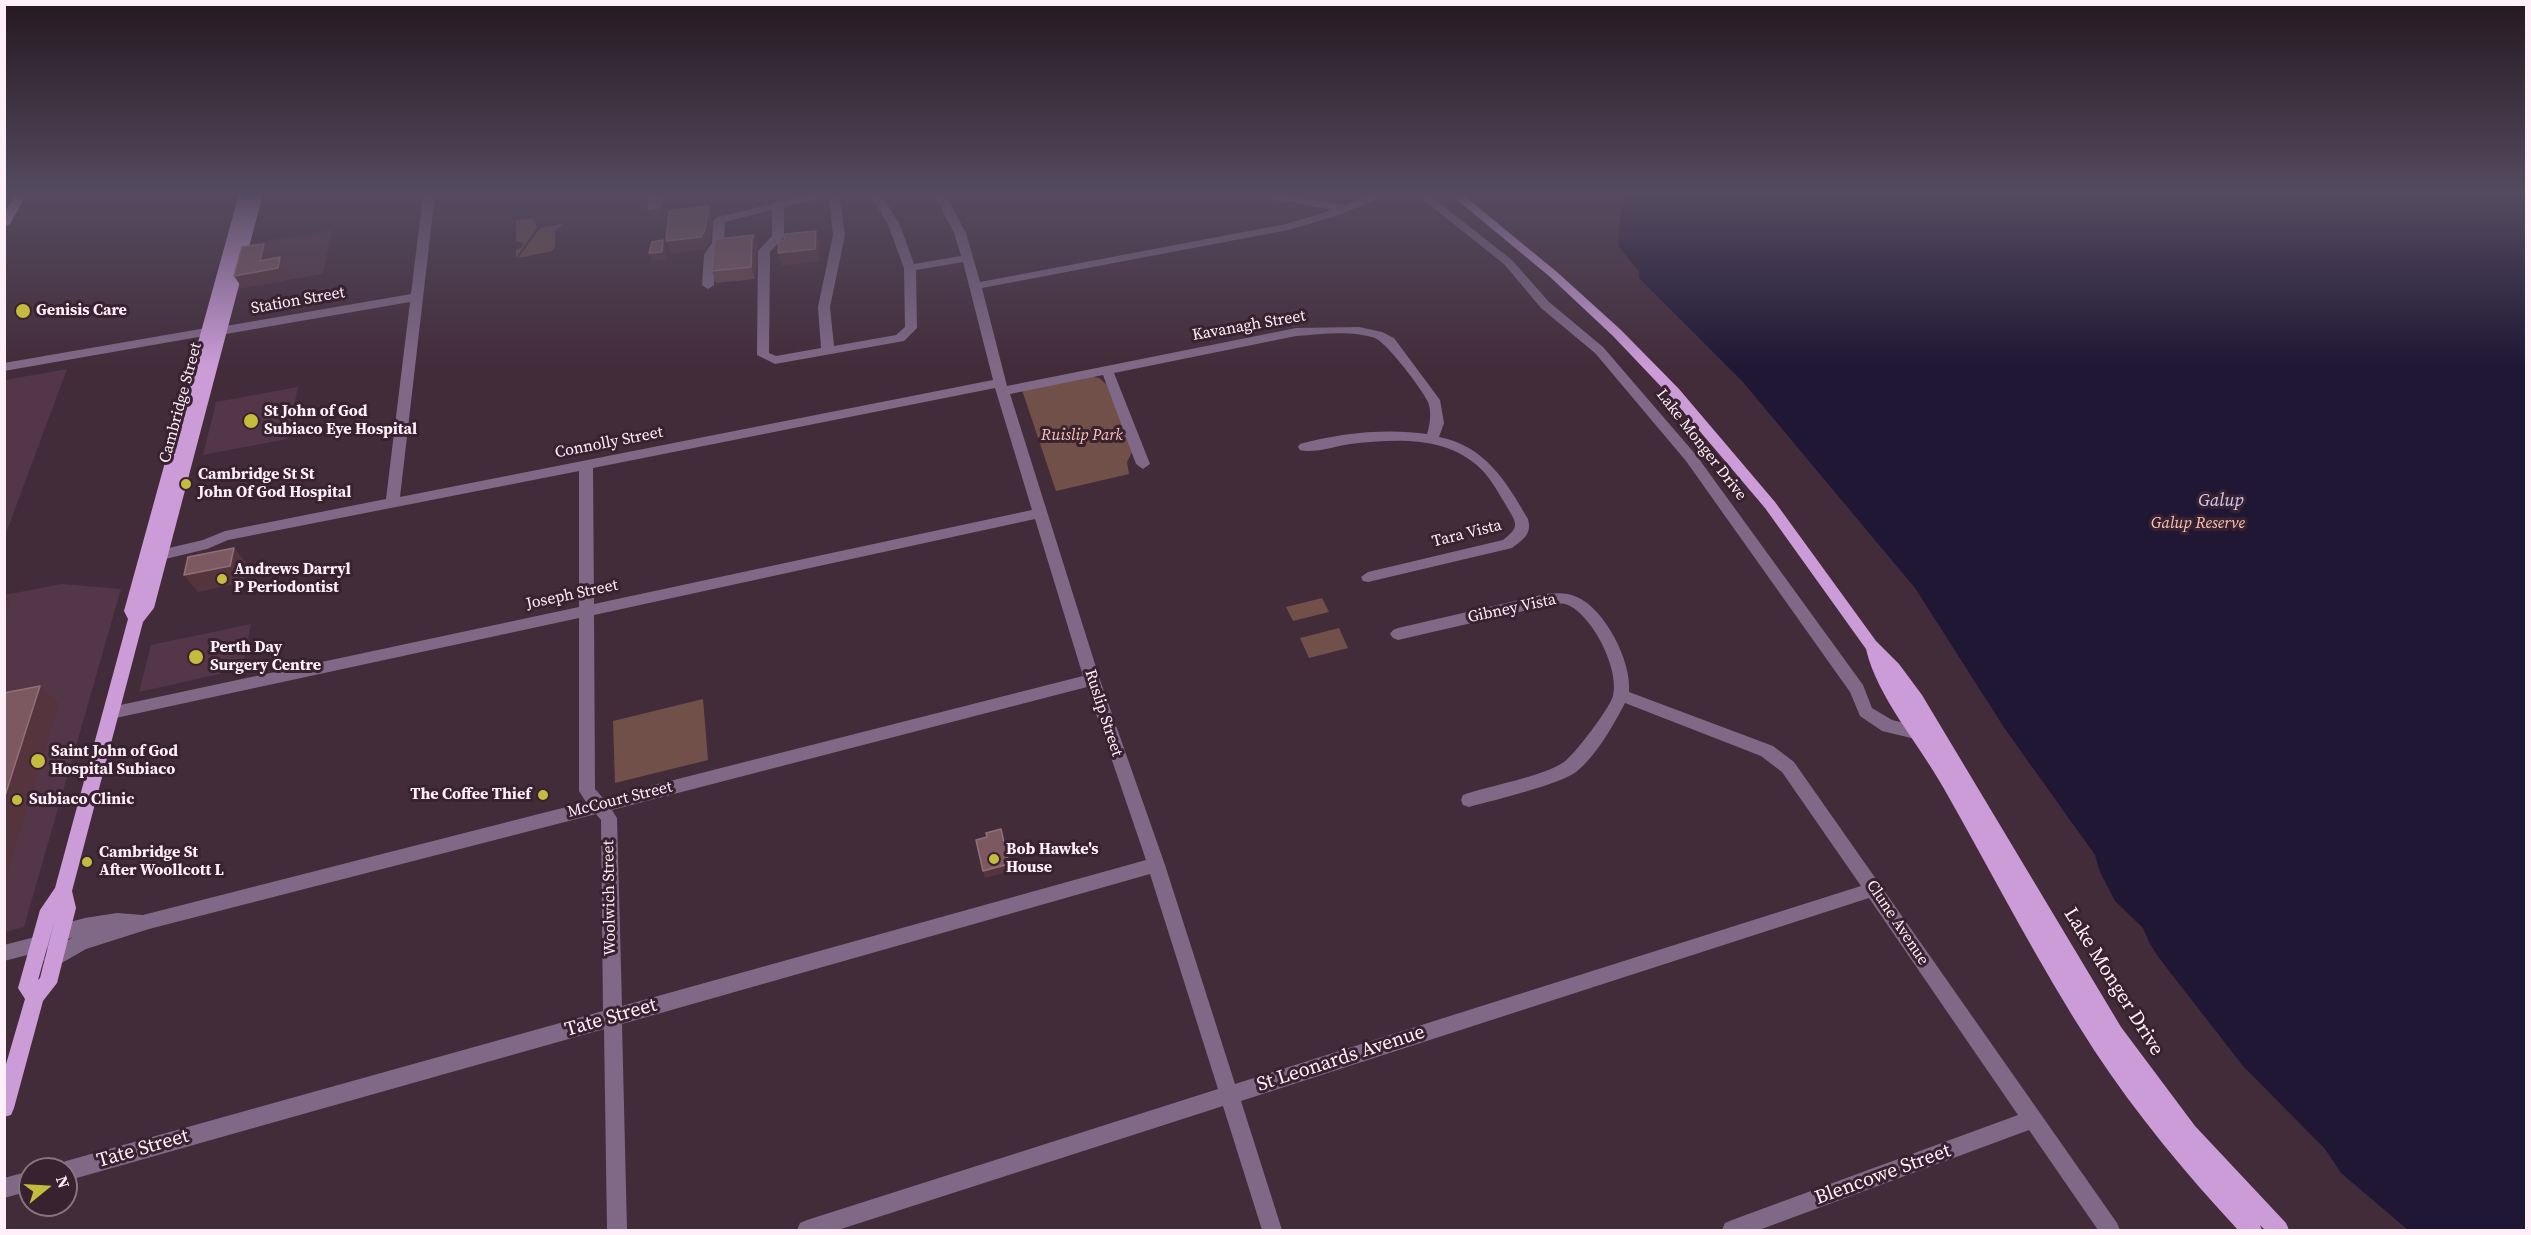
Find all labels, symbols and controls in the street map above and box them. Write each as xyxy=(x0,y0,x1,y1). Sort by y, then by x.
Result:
street label: Station Street xyxy=(250,283,346,319)
place label: Genisis Care xyxy=(36,301,127,321)
marker: Genisis Care xyxy=(14,302,32,320)
street label: Kavanagh Street xyxy=(1191,307,1307,345)
street label: Cambridge Street xyxy=(156,341,206,465)
street label: Lake Monger Drive xyxy=(1652,386,1750,504)
place label: St John of God Subiaco Eye Hospital xyxy=(264,402,417,440)
marker: St John of God Subiaco Eye Hospital xyxy=(242,412,260,430)
street label: Connolly Street xyxy=(553,423,665,463)
park label: Ruislip Park xyxy=(1041,426,1123,446)
place label: Cambridge St St John Of God Hospital xyxy=(198,465,351,503)
marker: Cambridge St St John Of God Hospital xyxy=(179,477,193,491)
water label: Galup xyxy=(2198,490,2244,512)
park label: Galup Reserve xyxy=(2151,514,2245,534)
street label: Tara Vista xyxy=(1430,516,1504,552)
place label: Andrews Darryl P Periodontist xyxy=(234,560,351,598)
marker: Andrews Darryl P Periodontist xyxy=(215,572,229,586)
street label: Joseph Street xyxy=(524,576,620,614)
street label: Gibney Vista xyxy=(1466,590,1558,628)
place label: Perth Day Surgery Centre xyxy=(210,638,321,676)
marker: Perth Day Surgery Centre xyxy=(187,648,205,666)
street label: Ruslip Street xyxy=(1080,667,1126,759)
place label: Saint John of God Hospital Subiaco xyxy=(51,742,178,780)
marker: Saint John of God Hospital Subiaco xyxy=(29,752,47,770)
street label: McCourt Street xyxy=(566,778,674,822)
place label: The Coffee Thief xyxy=(410,785,531,805)
marker: The Coffee Thief xyxy=(536,788,550,802)
place label: Subiaco Clinic xyxy=(29,790,134,810)
marker: Subiaco Clinic xyxy=(10,793,24,807)
street label: Woolwich Street xyxy=(599,840,621,956)
place label: Bob Hawke's House xyxy=(1006,840,1099,878)
place label: Cambridge St After Woollcott L xyxy=(99,843,224,881)
marker: Bob Hawke's House xyxy=(987,852,1001,866)
marker: Cambridge St After Woollcott L xyxy=(80,855,94,869)
street label: Clune Avenue xyxy=(1862,877,1932,969)
street label: Lake Monger Drive xyxy=(2058,904,2168,1060)
street label: Tate Street xyxy=(562,993,660,1043)
street label: St Leonards Avenue xyxy=(1254,1021,1428,1097)
street label: Tate Street xyxy=(94,1124,192,1174)
street label: Blencowe Street xyxy=(1812,1139,1954,1211)
north arrow xyxy=(18,1157,78,1217)
text: N xyxy=(51,1173,75,1191)

